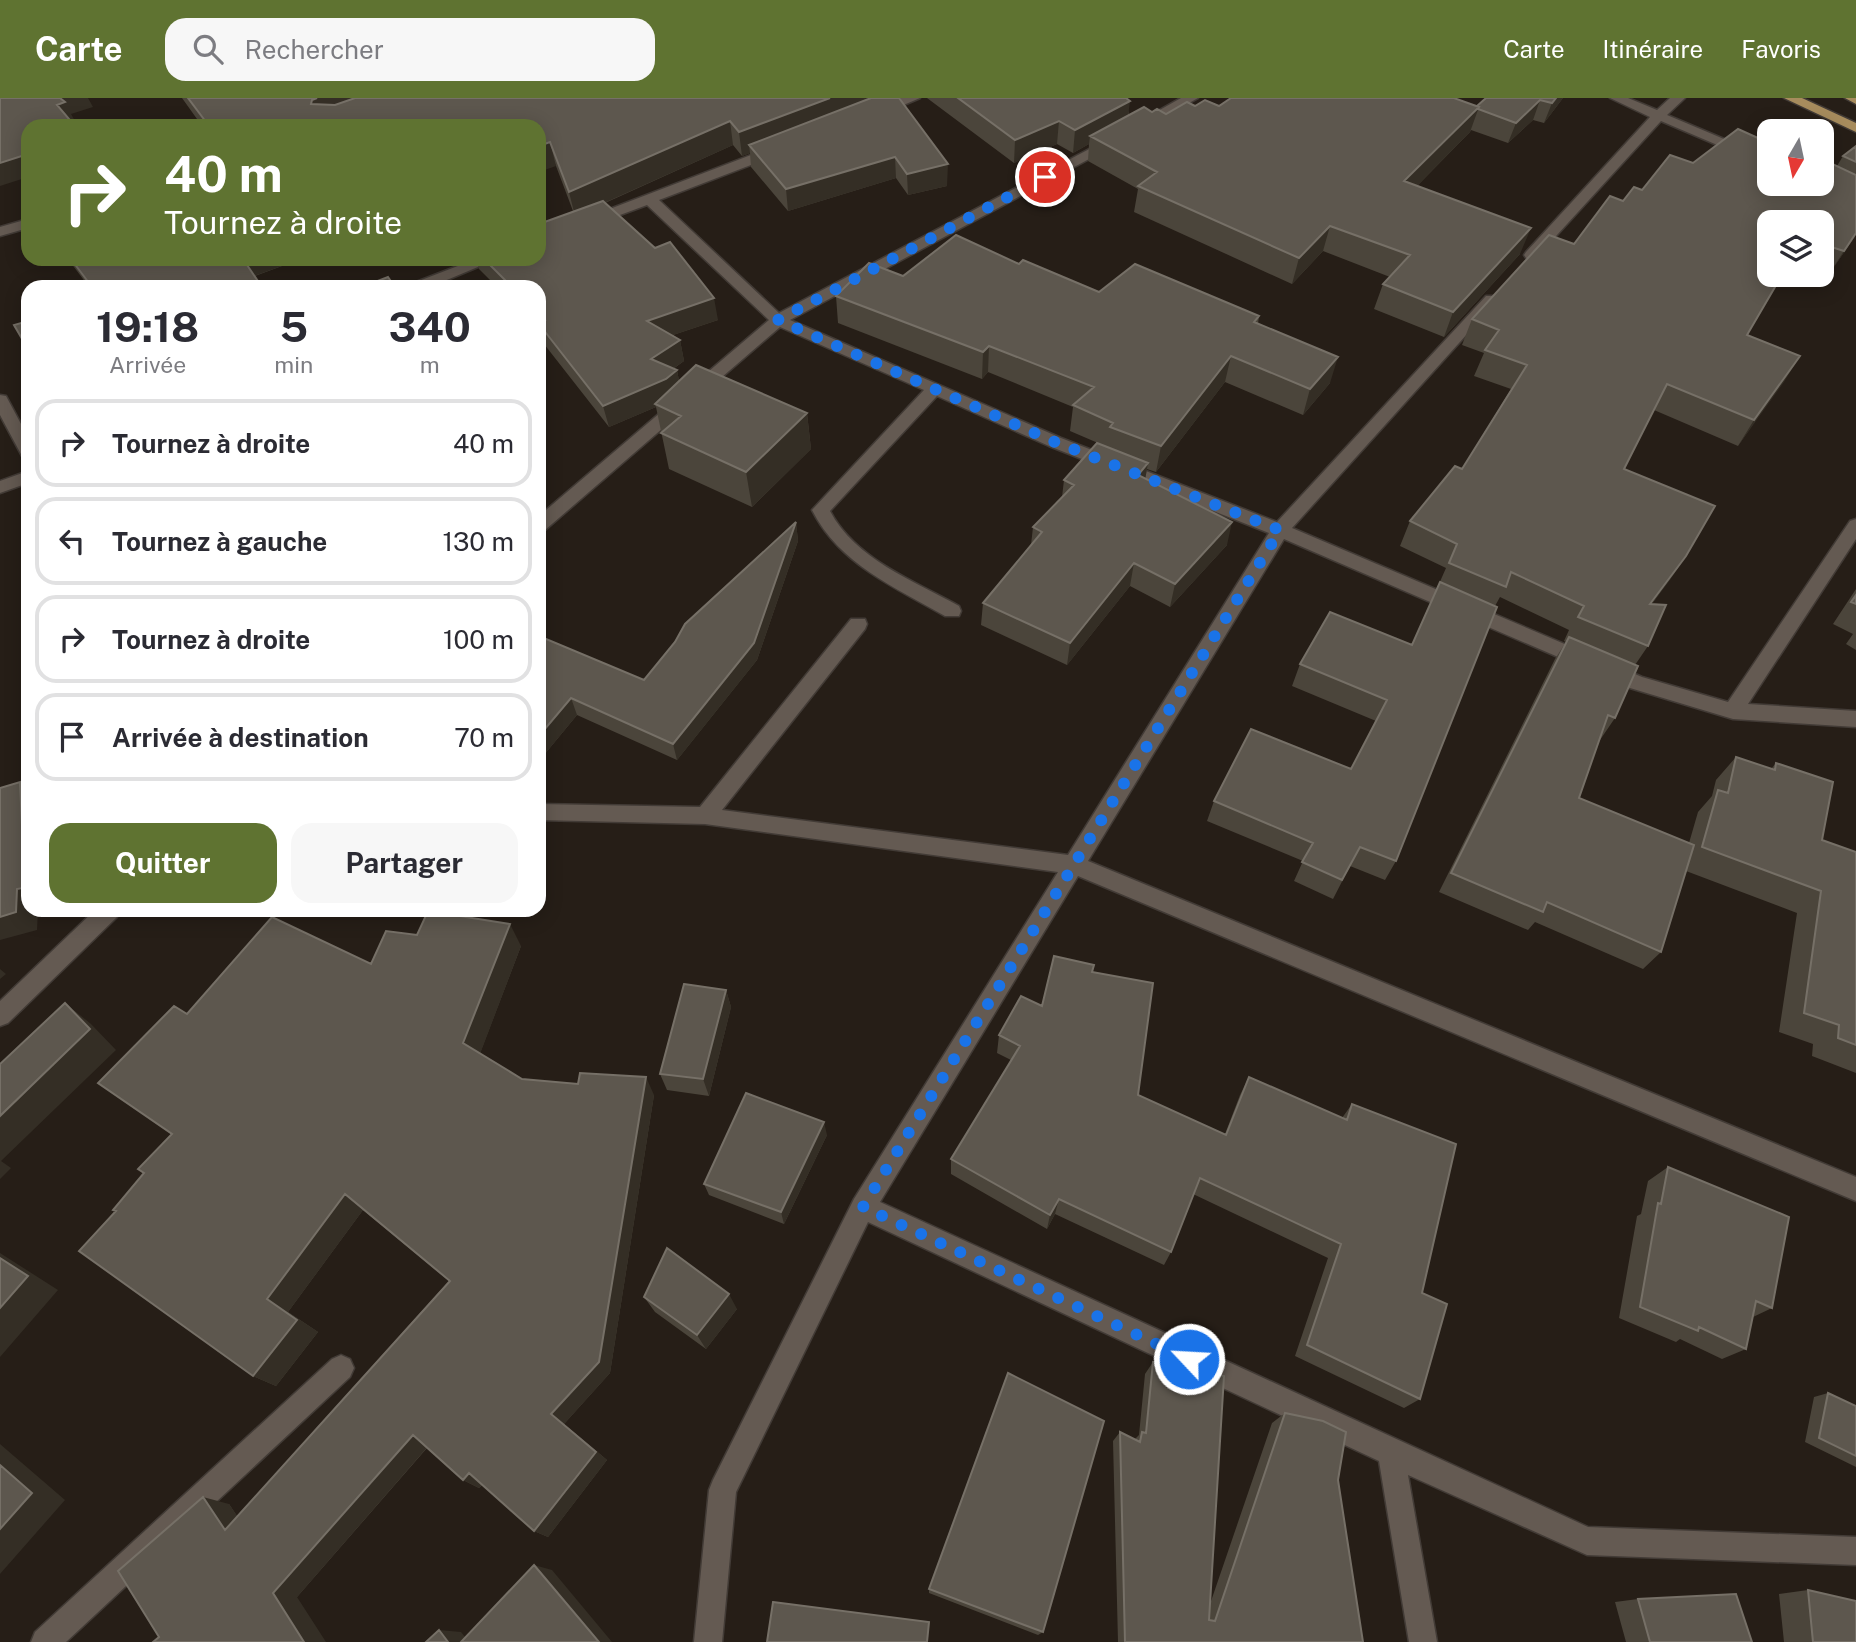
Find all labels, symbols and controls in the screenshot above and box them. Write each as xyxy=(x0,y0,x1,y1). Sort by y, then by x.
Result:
search box xyxy=(165,18,655,81)
text: Carte xyxy=(35,30,123,68)
icon: search xyxy=(189,30,227,68)
text: Rechercher xyxy=(245,34,384,65)
text: Carte xyxy=(1503,35,1565,63)
text: Itinéraire xyxy=(1603,35,1703,63)
text: Favoris xyxy=(1741,35,1821,63)
north arrow xyxy=(1757,119,1834,196)
map controls xyxy=(1757,119,1834,287)
text: 40 m xyxy=(164,145,283,203)
icon: right xyxy=(49,147,140,238)
pin xyxy=(1015,147,1075,207)
icon: arrive xyxy=(1026,158,1064,196)
text: Tournez à droite xyxy=(164,204,402,241)
button: layers xyxy=(1757,210,1834,287)
text: 19:18 xyxy=(96,302,199,351)
text: 5 xyxy=(280,302,308,351)
text: 340 xyxy=(388,302,471,351)
text: Arrivée xyxy=(109,351,186,378)
text: min xyxy=(274,351,313,378)
text: m xyxy=(420,351,440,378)
icon: right xyxy=(53,424,91,462)
text: Tournez à droite xyxy=(112,428,310,459)
text: 40 m xyxy=(453,428,514,459)
icon: left xyxy=(53,522,91,560)
text: Tournez à gauche xyxy=(112,526,327,557)
text: 130 m xyxy=(442,526,514,557)
icon: right xyxy=(53,620,91,658)
text: Tournez à droite xyxy=(112,624,310,655)
text: 100 m xyxy=(443,624,514,655)
icon: arrive xyxy=(53,718,91,756)
text: Arrivée à destination xyxy=(112,722,369,753)
text: 70 m xyxy=(454,722,514,753)
button: Quitter xyxy=(49,823,277,903)
button: Partager xyxy=(291,823,518,903)
position arrow xyxy=(1152,1322,1226,1396)

